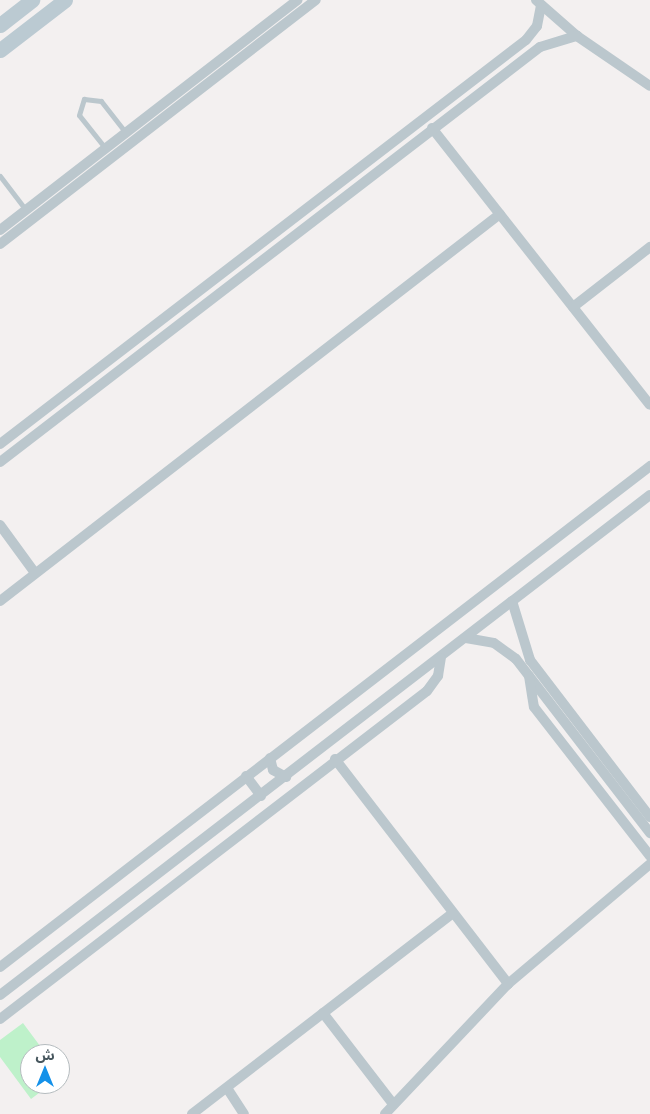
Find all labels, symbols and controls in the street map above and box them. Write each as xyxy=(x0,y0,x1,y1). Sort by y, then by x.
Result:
north arrow xyxy=(20,1044,70,1094)
text: ش xyxy=(35,1046,55,1064)

